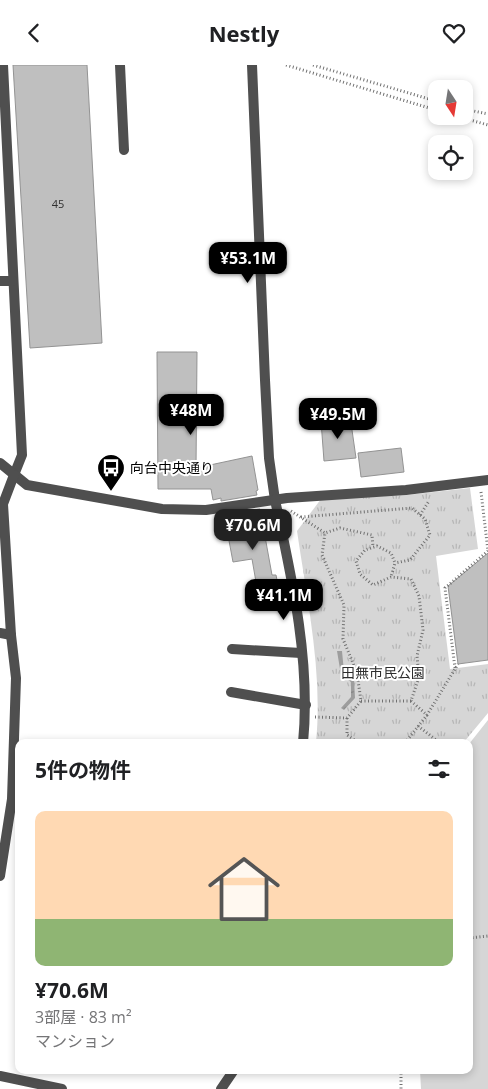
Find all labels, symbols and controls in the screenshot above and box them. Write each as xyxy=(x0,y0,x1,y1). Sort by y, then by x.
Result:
text: Nestly xyxy=(209,18,279,48)
icon: back xyxy=(20,19,48,47)
icon: heart xyxy=(440,19,468,47)
north arrow xyxy=(428,80,472,125)
map controls xyxy=(428,80,473,180)
button: locate xyxy=(428,135,473,180)
house number: 45 xyxy=(52,196,64,211)
pin: ¥53.1M xyxy=(207,241,289,284)
text: ¥53.1M xyxy=(220,247,276,269)
pin: ¥48M xyxy=(161,393,221,436)
pin: ¥49.5M xyxy=(297,397,379,440)
text: ¥48M xyxy=(170,399,212,421)
text: ¥49.5M xyxy=(310,403,366,425)
bus stop icon: 向台中央通り xyxy=(96,453,126,492)
place label: 向台中央通り xyxy=(130,458,214,477)
pin: ¥70.6M xyxy=(212,509,294,551)
text: ¥70.6M xyxy=(225,514,281,536)
pin: ¥41.1M xyxy=(243,579,325,621)
text: ¥41.1M xyxy=(256,584,312,606)
park label: 田無市民公園 xyxy=(341,663,425,682)
icon: filters xyxy=(425,755,453,783)
text: 5件の物件 xyxy=(35,756,131,784)
icon: home xyxy=(199,844,289,934)
text: ¥70.6M xyxy=(35,976,109,1004)
text: 3部屋 · 83 m² xyxy=(35,1006,132,1028)
text: マンション xyxy=(35,1030,115,1052)

